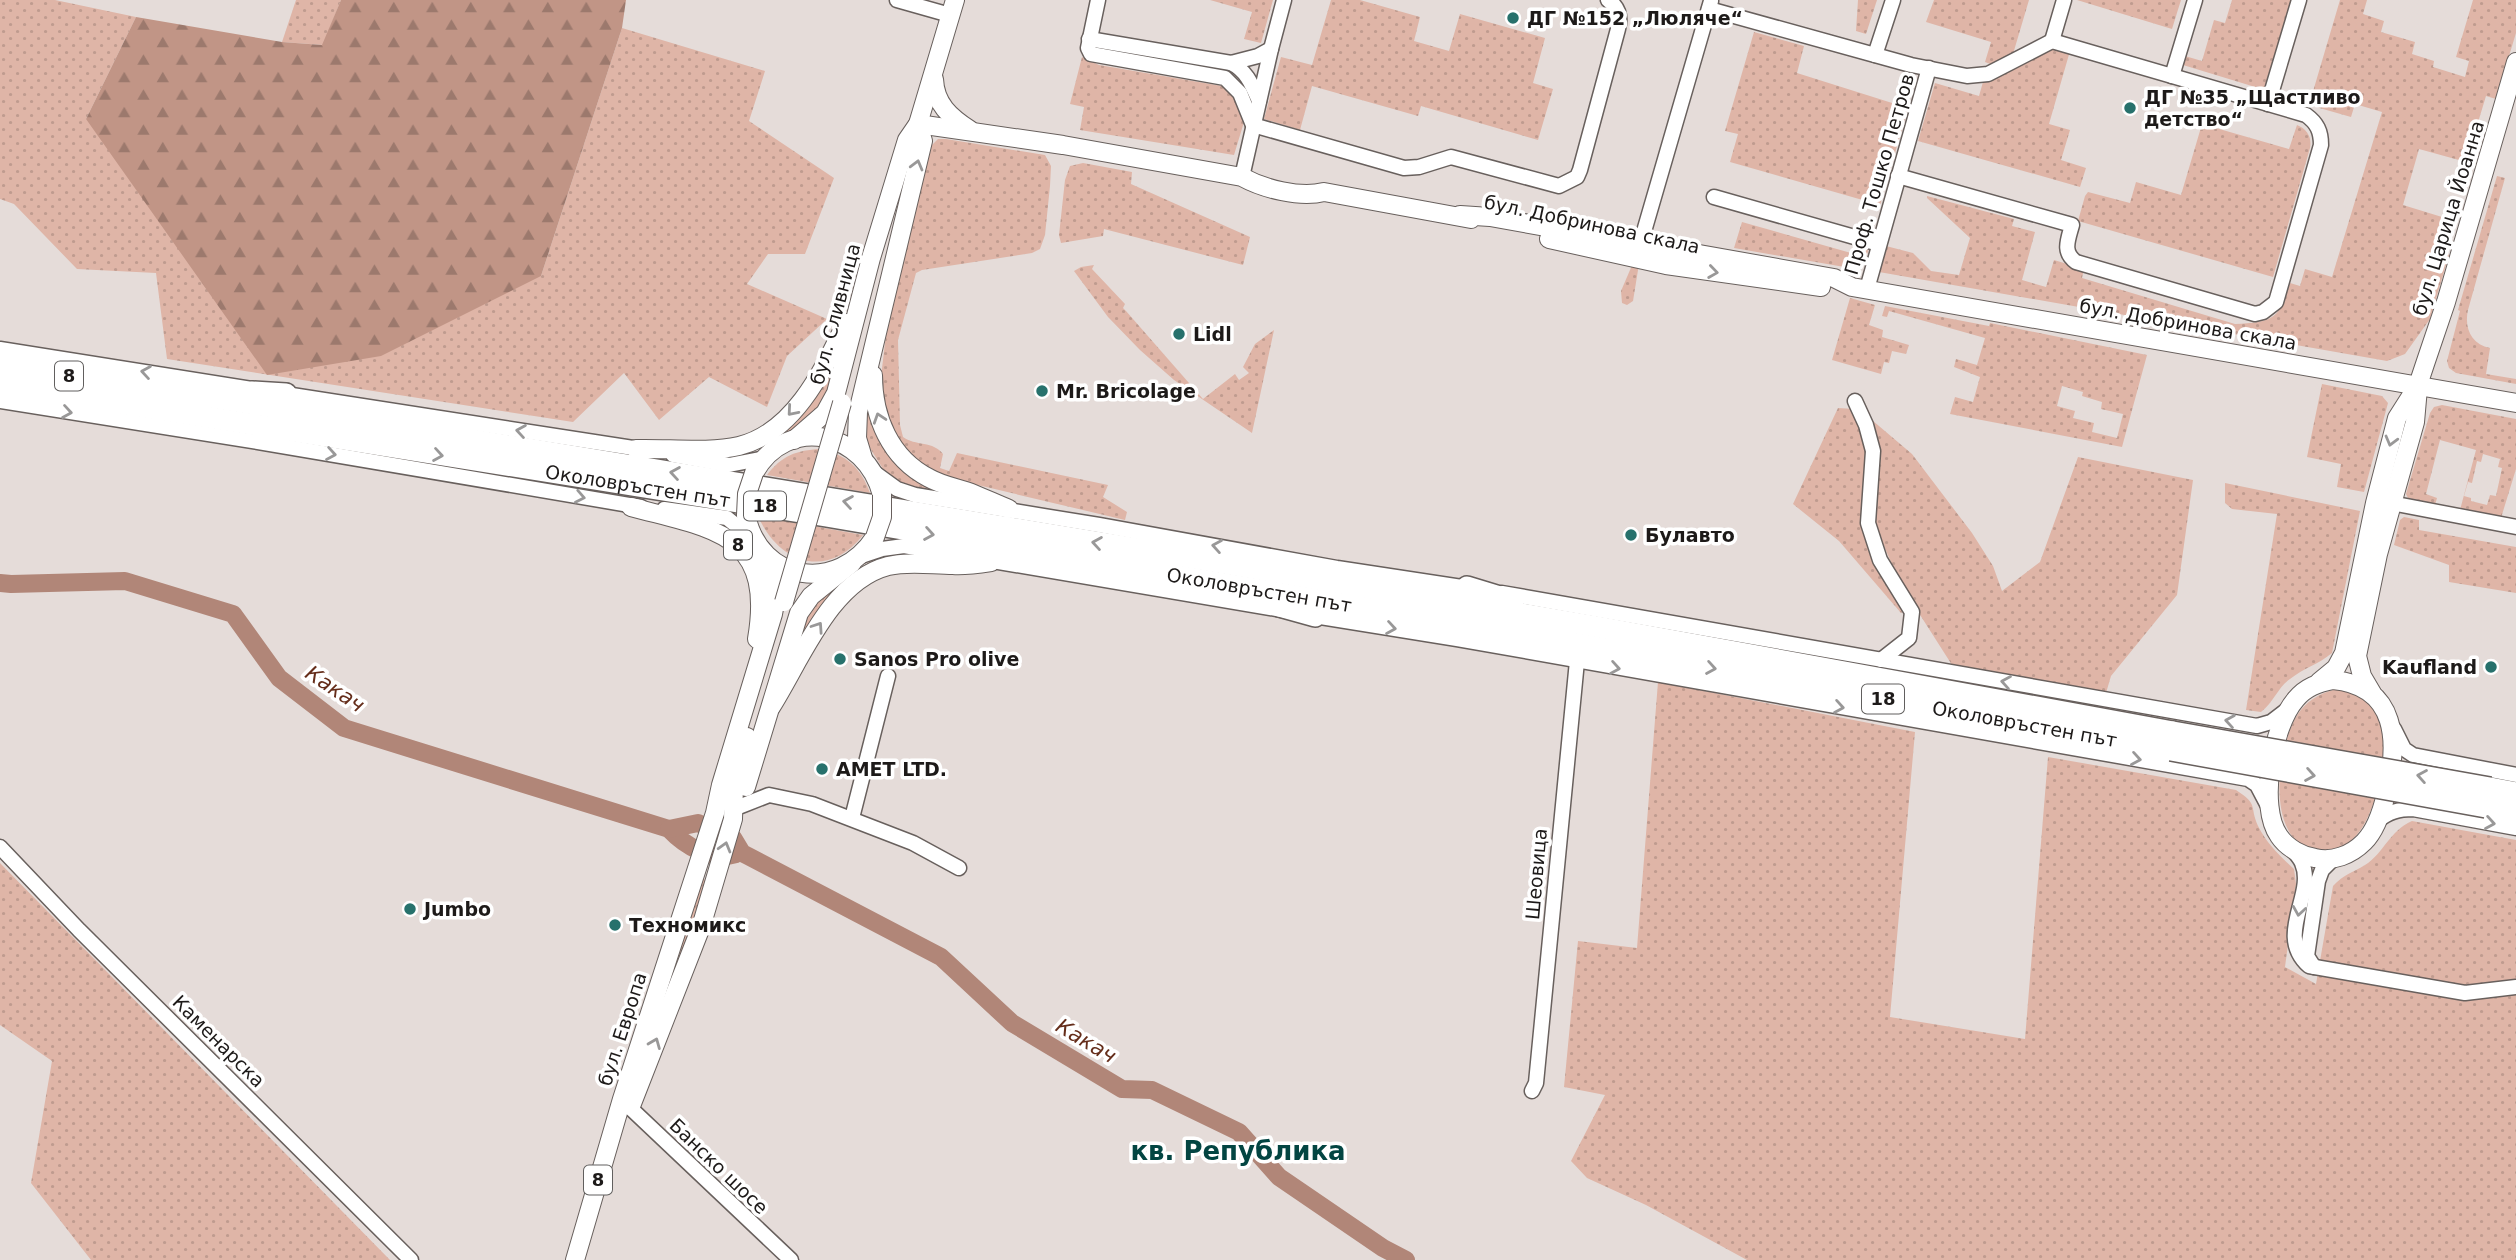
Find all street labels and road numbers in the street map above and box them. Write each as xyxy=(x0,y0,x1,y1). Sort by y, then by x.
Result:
street label: Проф. Тошко Петров xyxy=(1840,71,1918,277)
street label: бул. Царица Йоанна xyxy=(2408,118,2488,318)
street label: бул. Добринова скала xyxy=(1482,190,1702,258)
street label: бул. Сливница xyxy=(806,241,864,387)
street label: бул. Добринова скала xyxy=(2078,294,2298,354)
road number: 8 xyxy=(55,362,83,390)
street label: Околовръстен път xyxy=(544,460,732,512)
road number: 18 xyxy=(744,492,786,520)
road number: 8 xyxy=(724,530,752,560)
street label: Околовръстен път xyxy=(1165,563,1353,616)
road number: 18 xyxy=(1862,684,1904,714)
street label: Околовръстен път xyxy=(1931,696,2119,751)
street label: Шеовица xyxy=(1521,827,1551,921)
street label: бул. Европа xyxy=(593,969,651,1089)
street label: Каменарска xyxy=(168,990,270,1092)
street label: Банско шосе xyxy=(665,1114,773,1218)
road number: 8 xyxy=(584,1166,612,1195)

